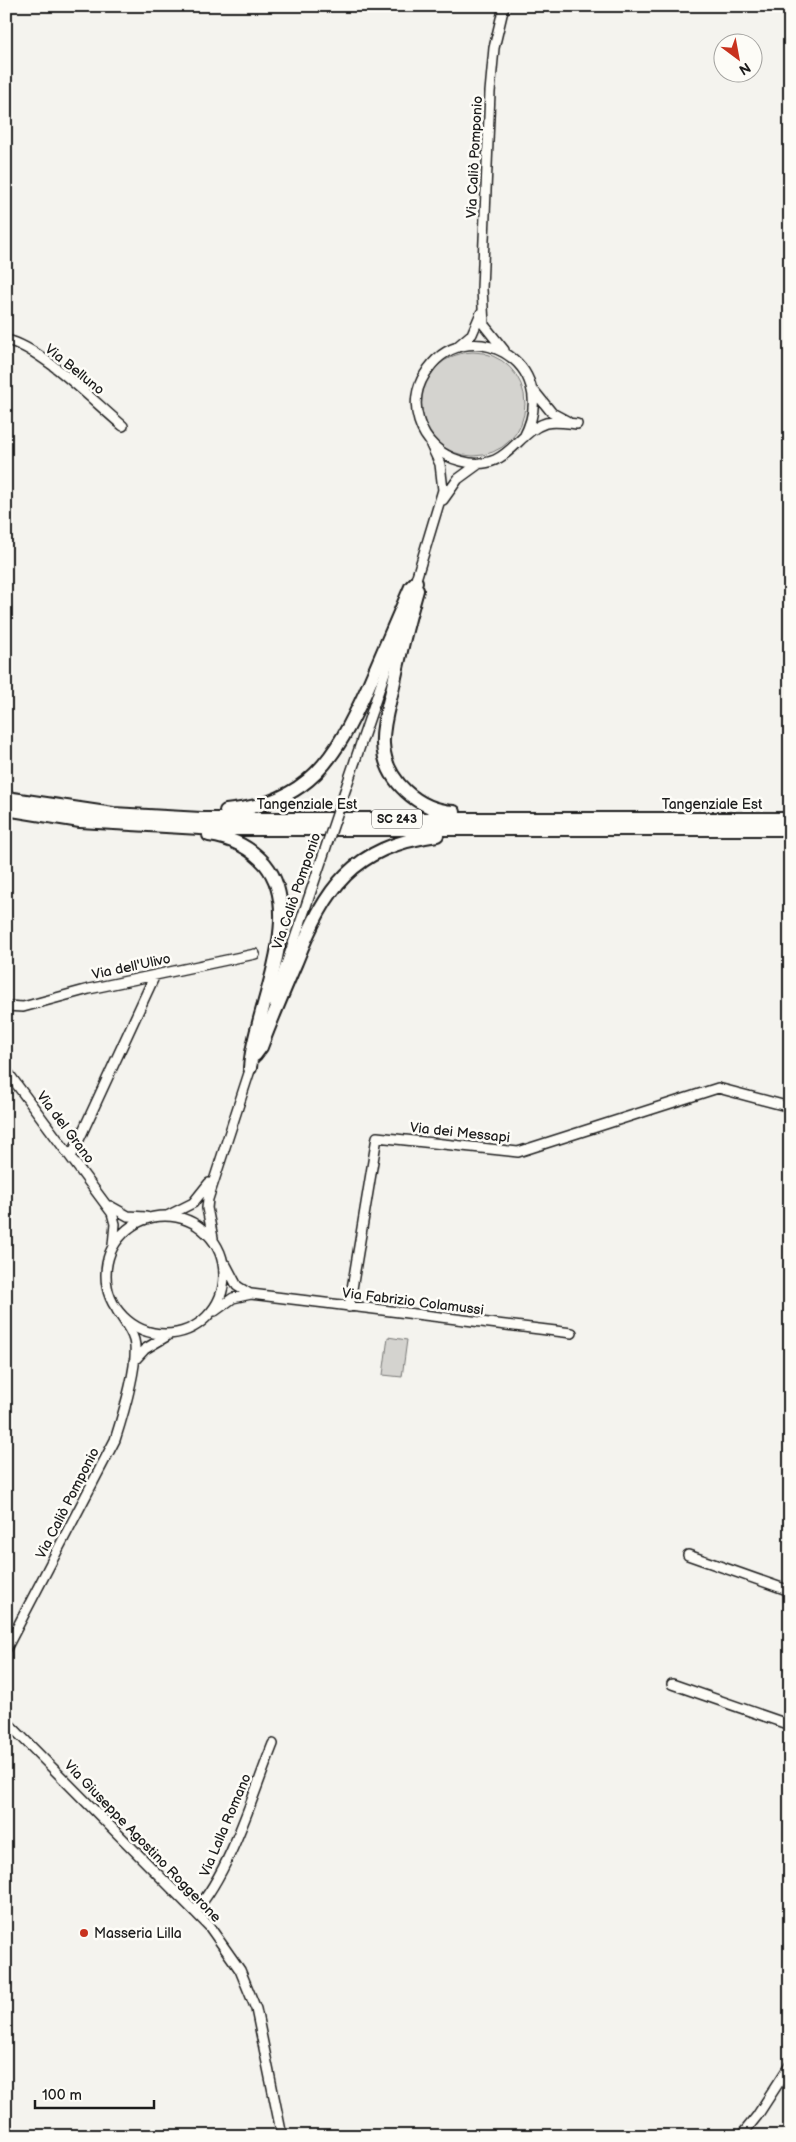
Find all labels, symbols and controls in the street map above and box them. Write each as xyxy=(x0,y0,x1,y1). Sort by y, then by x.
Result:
north arrow xyxy=(714,32,764,82)
text: N xyxy=(736,59,754,79)
street label: Via Caliò Pomponio xyxy=(463,95,486,219)
street label: Via Belluno xyxy=(42,340,108,398)
street label: Tangenziale Est xyxy=(257,796,358,813)
street label: Tangenziale Est xyxy=(662,796,763,813)
road number: SC 243 xyxy=(372,810,422,829)
street label: Via Caliò Pomponio xyxy=(268,830,324,952)
street label: Via dell'Ulivo xyxy=(90,950,172,983)
street label: Via del Grano xyxy=(33,1088,98,1167)
street label: Via dei Messapi xyxy=(409,1119,511,1146)
street label: Via Fabrizio Colamussi xyxy=(341,1284,485,1319)
street label: Via Caliò Pomponio xyxy=(32,1445,103,1562)
street label: Via Giuseppe Agostino Roggerone xyxy=(61,1757,225,1926)
street label: Via Lalla Romano xyxy=(196,1771,255,1879)
place label: Masseria Lilla xyxy=(94,1925,182,1942)
marker: Masseria Lilla xyxy=(78,1927,90,1939)
scale bar xyxy=(35,2077,154,2109)
text: 100 m xyxy=(42,2086,82,2105)

